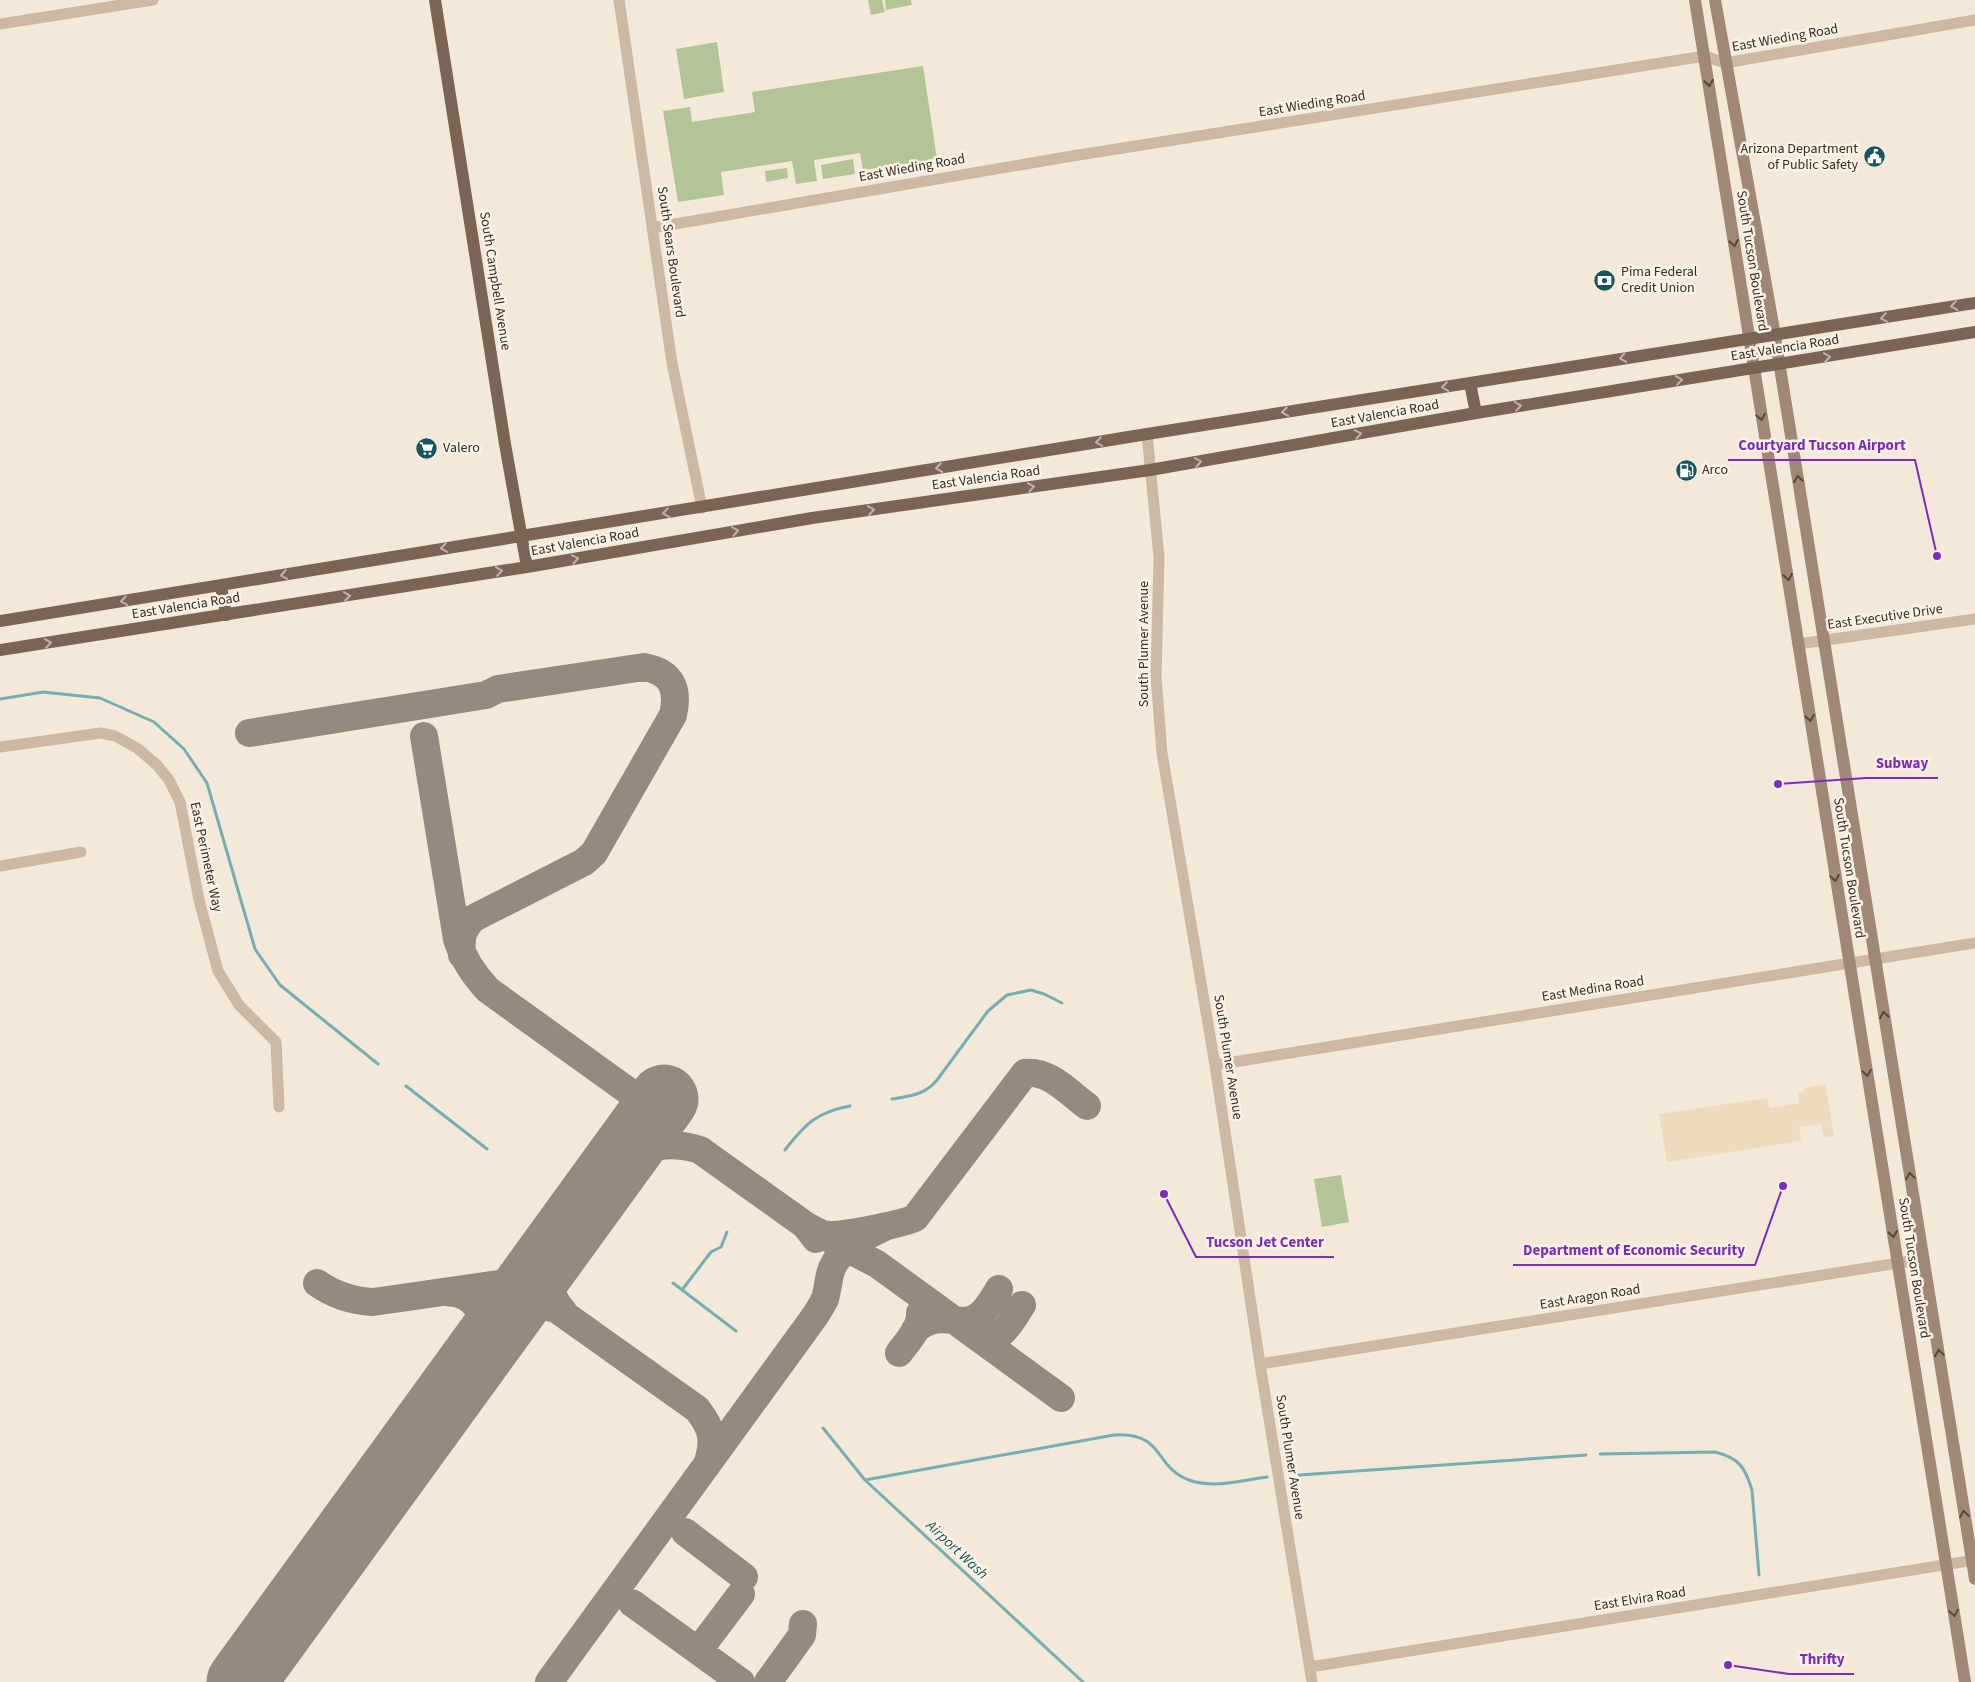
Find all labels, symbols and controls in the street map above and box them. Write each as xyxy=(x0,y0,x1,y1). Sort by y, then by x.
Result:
street label: East Wieding Road xyxy=(1730,19,1840,57)
one-way arrow xyxy=(1703,79,1714,87)
street label: East Wieding Road xyxy=(1257,86,1367,122)
place label: Arizona Department of Public Safety xyxy=(1740,139,1858,175)
public building icon: Arizona Department of Public Safety xyxy=(1862,145,1886,169)
street label: East Wieding Road xyxy=(857,149,967,187)
street label: South Sears Boulevard xyxy=(652,185,690,319)
street label: South Tucson Boulevard xyxy=(1731,189,1773,333)
street label: South Campbell Avenue xyxy=(474,210,516,352)
one-way arrow xyxy=(1728,240,1739,248)
place label: Pima Federal Credit Union xyxy=(1621,262,1698,298)
bank icon: Pima Federal Credit Union xyxy=(1593,268,1617,292)
one-way arrow xyxy=(1949,301,1958,311)
one-way arrow xyxy=(1880,312,1889,322)
street label: East Valencia Road xyxy=(1729,330,1841,366)
one-way arrow xyxy=(1822,352,1831,362)
one-way arrow xyxy=(1619,353,1627,363)
one-way arrow xyxy=(1674,376,1683,386)
one-way arrow xyxy=(1441,381,1450,391)
street label: East Valencia Road xyxy=(1329,395,1441,433)
one-way arrow xyxy=(1514,402,1523,412)
one-way arrow xyxy=(1280,407,1289,417)
one-way arrow xyxy=(1756,413,1766,421)
one-way arrow xyxy=(1354,429,1363,439)
callout: Courtyard Tucson Airport xyxy=(1728,430,1915,460)
text: Courtyard Tucson Airport xyxy=(1738,435,1906,456)
supermarket icon: Valero xyxy=(415,436,439,460)
one-way arrow xyxy=(1095,436,1104,446)
place label: Valero xyxy=(443,438,480,458)
one-way arrow xyxy=(1194,457,1202,467)
fuel station icon: Arco xyxy=(1674,458,1698,482)
street label: East Valencia Road xyxy=(930,460,1042,496)
place label: Arco xyxy=(1702,460,1728,480)
one-way arrow xyxy=(935,463,943,473)
one-way arrow xyxy=(1793,475,1804,483)
one-way arrow xyxy=(1028,482,1036,493)
one-way arrow xyxy=(866,505,875,515)
one-way arrow xyxy=(662,507,670,518)
street label: East Valencia Road xyxy=(529,523,641,561)
one-way arrow xyxy=(731,527,740,537)
one-way arrow xyxy=(440,542,449,552)
one-way arrow xyxy=(571,554,579,564)
one-way arrow xyxy=(495,567,504,577)
one-way arrow xyxy=(280,569,288,579)
one-way arrow xyxy=(1782,573,1792,582)
street label: South Plumer Avenue xyxy=(1134,581,1154,707)
street label: East Valencia Road xyxy=(130,588,242,624)
one-way arrow xyxy=(343,591,351,601)
one-way arrow xyxy=(119,596,128,606)
street label: East Executive Drive xyxy=(1826,599,1944,635)
one-way arrow xyxy=(44,638,53,648)
one-way arrow xyxy=(1804,714,1815,722)
callout: Subway xyxy=(1866,748,1938,778)
text: Subway xyxy=(1876,753,1928,774)
street label: South Tucson Boulevard xyxy=(1828,796,1870,940)
street label: East Perimeter Way xyxy=(185,800,228,914)
one-way arrow xyxy=(1830,874,1840,883)
street label: East Medina Road xyxy=(1540,971,1646,1007)
street label: South Plumer Avenue xyxy=(1208,993,1248,1121)
one-way arrow xyxy=(1880,1011,1890,1020)
one-way arrow xyxy=(1861,1069,1871,1078)
one-way arrow xyxy=(1906,1171,1916,1180)
street label: South Tucson Boulevard xyxy=(1893,1196,1935,1340)
callout: Tucson Jet Center xyxy=(1196,1227,1334,1257)
one-way arrow xyxy=(1887,1229,1897,1238)
text: Tucson Jet Center xyxy=(1206,1232,1324,1253)
callout: Department of Economic Security xyxy=(1513,1235,1755,1265)
text: Department of Economic Security xyxy=(1523,1240,1745,1261)
street label: East Aragon Road xyxy=(1538,1279,1642,1315)
one-way arrow xyxy=(1934,1349,1945,1357)
street label: South Plumer Avenue xyxy=(1270,1393,1310,1521)
one-way arrow xyxy=(1960,1509,1970,1518)
water label: Airport Wash xyxy=(921,1515,993,1584)
street label: East Elvira Road xyxy=(1593,1582,1687,1616)
one-way arrow xyxy=(1948,1609,1958,1617)
callout: Thrifty xyxy=(1789,1644,1854,1674)
text: Thrifty xyxy=(1799,1649,1845,1670)

